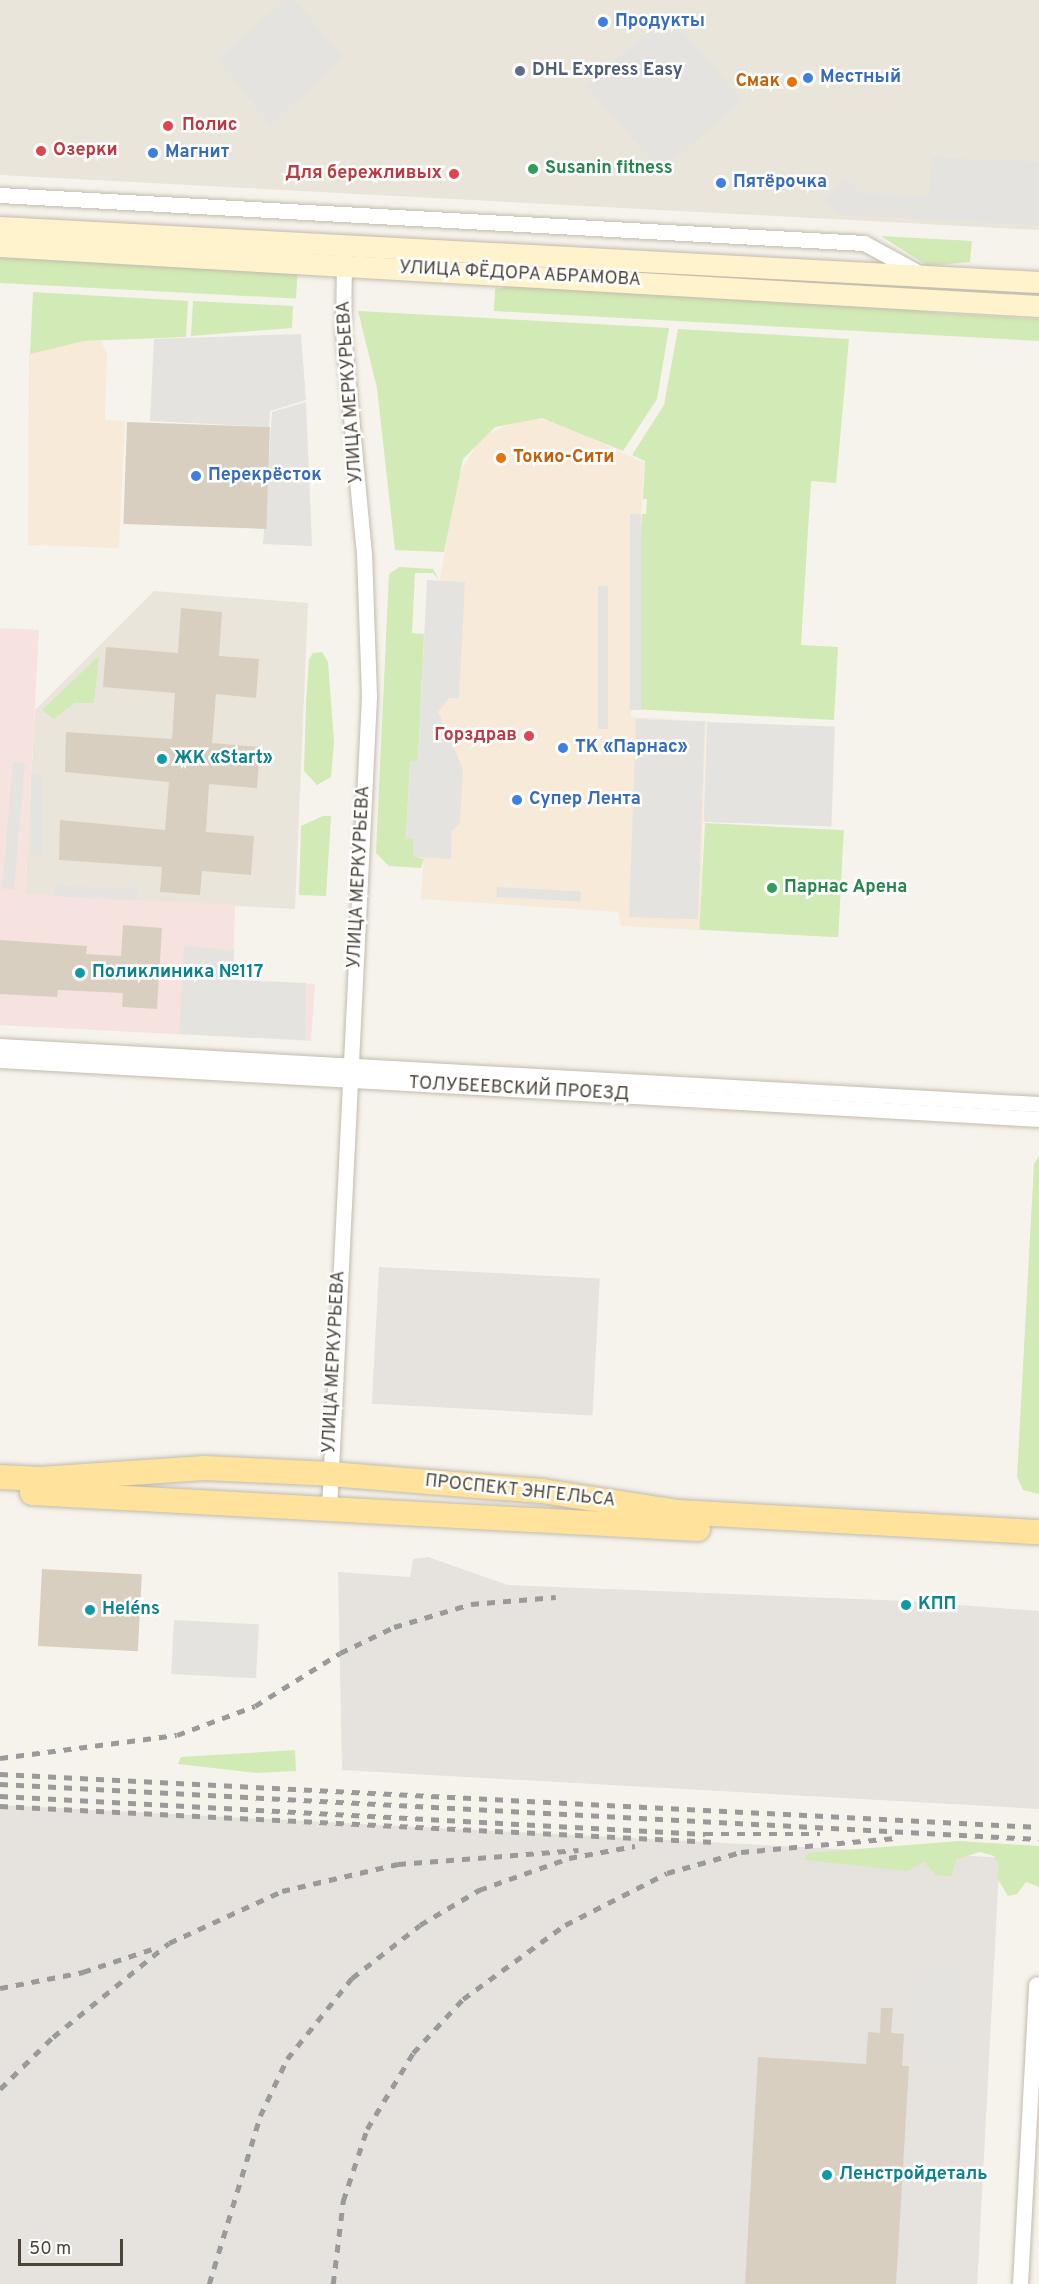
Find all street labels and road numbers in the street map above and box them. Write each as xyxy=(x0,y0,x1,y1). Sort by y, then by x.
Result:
street label: УЛИЦА ФЁДОРА АБРАМОВА xyxy=(398,258,642,292)
street label: УЛИЦА МЕРКУРЬЕВА xyxy=(334,300,368,484)
street label: УЛИЦА МЕРКУРЬЕВА xyxy=(344,785,376,969)
street label: ТОЛУБЕЕВСКИЙ ПРОЕЗД xyxy=(408,1073,630,1107)
street label: УЛИЦА МЕРКУРЬЕВА xyxy=(319,1270,351,1454)
street label: ПРОСПЕКТ ЭНГЕЛЬСА xyxy=(423,1471,617,1513)

